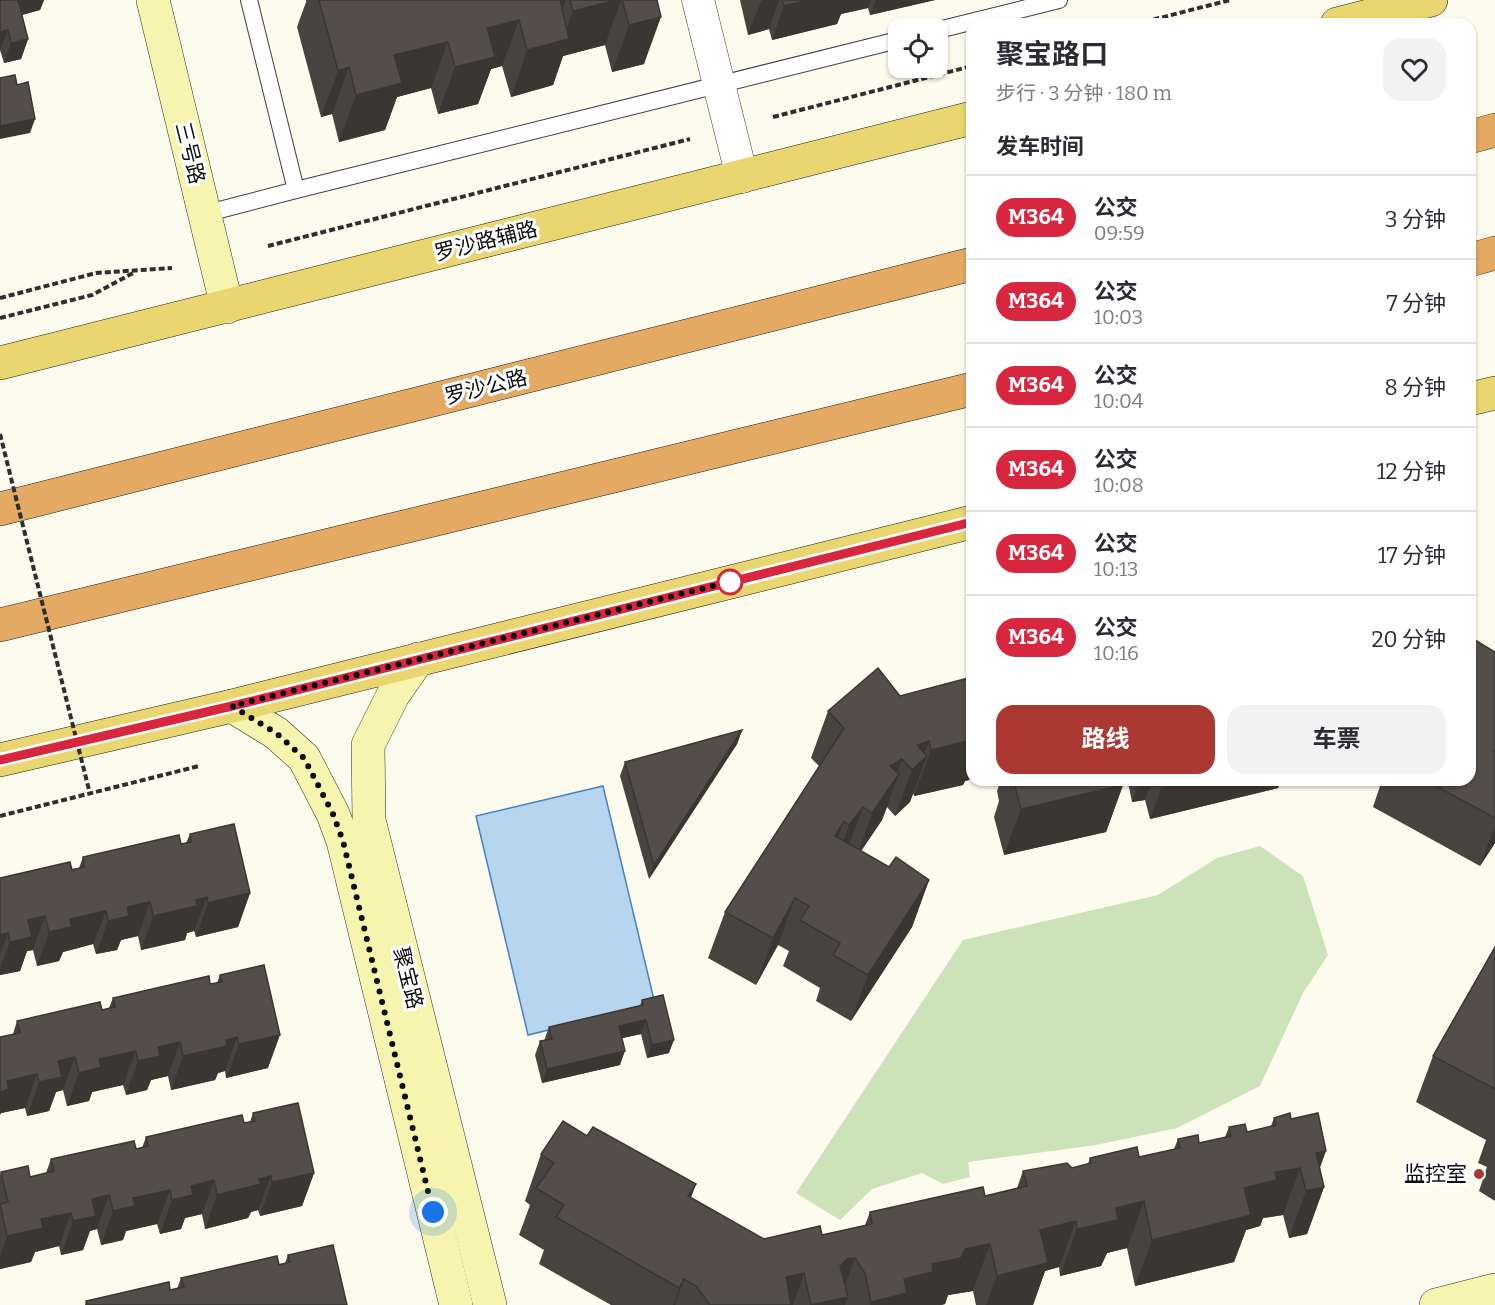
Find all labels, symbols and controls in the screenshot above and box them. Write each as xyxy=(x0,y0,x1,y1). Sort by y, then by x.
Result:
map controls xyxy=(888,18,948,78)
button: locate xyxy=(888,18,948,78)
text: 聚宝路口 xyxy=(996,38,1108,71)
button: heart xyxy=(1383,38,1446,101)
text: 步行 · 3 分钟 · 180 m xyxy=(996,81,1172,105)
street label: 三号路 xyxy=(170,119,210,187)
text: 发车时间 xyxy=(996,133,1084,160)
text: 公交 xyxy=(1094,194,1138,221)
text: M364 xyxy=(1008,204,1064,230)
text: 3 分钟 xyxy=(1385,206,1446,233)
street label: 罗沙路辅路 xyxy=(432,216,540,266)
text: 09:59 xyxy=(1094,221,1145,245)
text: 公交 xyxy=(1094,278,1138,305)
text: M364 xyxy=(1008,288,1064,314)
text: 7 分钟 xyxy=(1387,290,1446,317)
text: 10:03 xyxy=(1094,305,1143,329)
text: 公交 xyxy=(1094,362,1138,389)
street label: 罗沙公路 xyxy=(442,364,530,410)
text: M364 xyxy=(1008,372,1064,398)
text: 8 分钟 xyxy=(1384,374,1446,401)
text: 10:04 xyxy=(1094,389,1143,413)
text: 公交 xyxy=(1094,446,1138,473)
text: M364 xyxy=(1008,456,1064,482)
text: 12 分钟 xyxy=(1377,458,1446,485)
text: 10:08 xyxy=(1094,473,1144,497)
text: 公交 xyxy=(1094,530,1138,557)
text: M364 xyxy=(1008,540,1064,566)
text: 17 分钟 xyxy=(1378,542,1446,569)
text: 10:13 xyxy=(1094,557,1138,581)
unlabelled marker xyxy=(717,569,743,595)
text: 公交 xyxy=(1094,614,1138,641)
text: M364 xyxy=(1008,624,1064,650)
text: 20 分钟 xyxy=(1372,626,1446,653)
text: 10:16 xyxy=(1094,641,1139,665)
button: 路线 xyxy=(996,705,1215,774)
button: 车票 xyxy=(1227,705,1446,774)
street label: 聚宝路 xyxy=(388,944,428,1012)
place label: 监控室 xyxy=(1404,1161,1467,1187)
marker: 监控室 xyxy=(1472,1167,1486,1181)
your location xyxy=(418,1197,448,1227)

